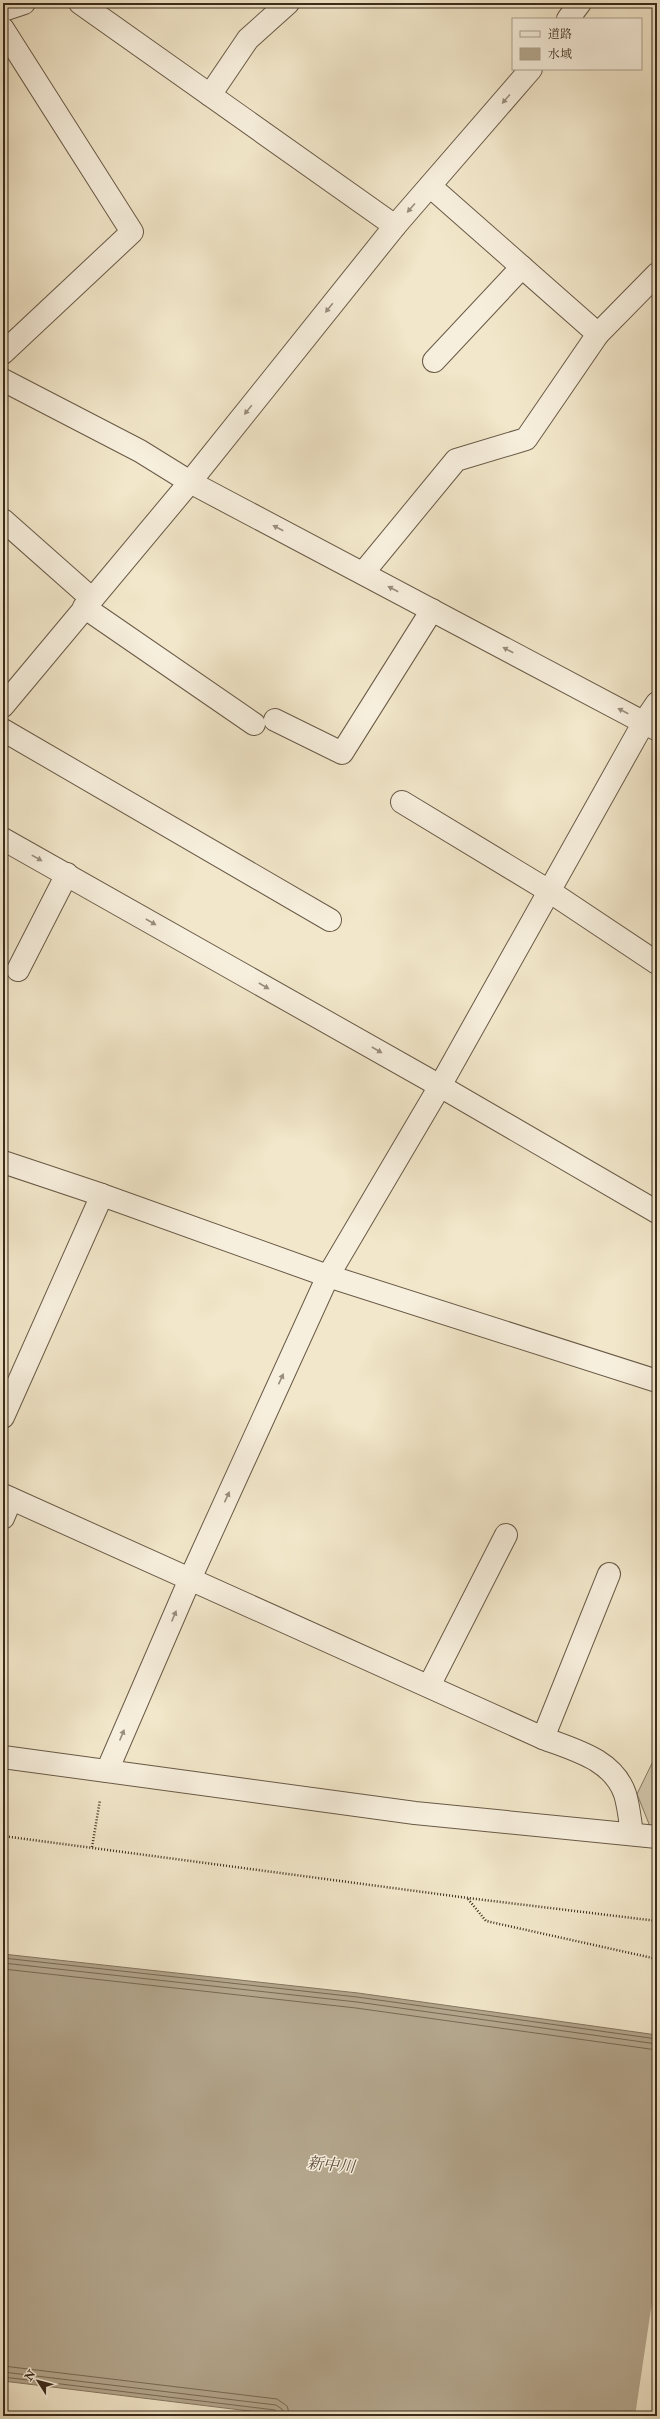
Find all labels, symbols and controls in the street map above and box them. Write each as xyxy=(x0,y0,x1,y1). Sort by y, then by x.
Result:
legend xyxy=(512,18,642,70)
text: 道路 xyxy=(548,27,572,42)
text: 水域 xyxy=(548,47,572,62)
one-way arrow xyxy=(501,93,510,104)
one-way arrow xyxy=(407,202,416,213)
one-way arrow xyxy=(325,303,334,314)
one-way arrow xyxy=(244,404,252,415)
one-way arrow xyxy=(272,525,284,532)
one-way arrow xyxy=(387,586,399,592)
one-way arrow xyxy=(502,647,514,653)
one-way arrow xyxy=(617,708,629,714)
one-way arrow xyxy=(31,855,43,862)
one-way arrow xyxy=(145,918,156,925)
one-way arrow xyxy=(258,983,269,990)
one-way arrow xyxy=(371,1047,382,1054)
one-way arrow xyxy=(278,1373,284,1384)
one-way arrow xyxy=(224,1491,230,1503)
one-way arrow xyxy=(171,1610,177,1621)
one-way arrow xyxy=(119,1729,125,1740)
water label: 新中川 xyxy=(306,2153,358,2177)
north arrow xyxy=(18,2361,58,2401)
text: N xyxy=(22,2367,39,2384)

